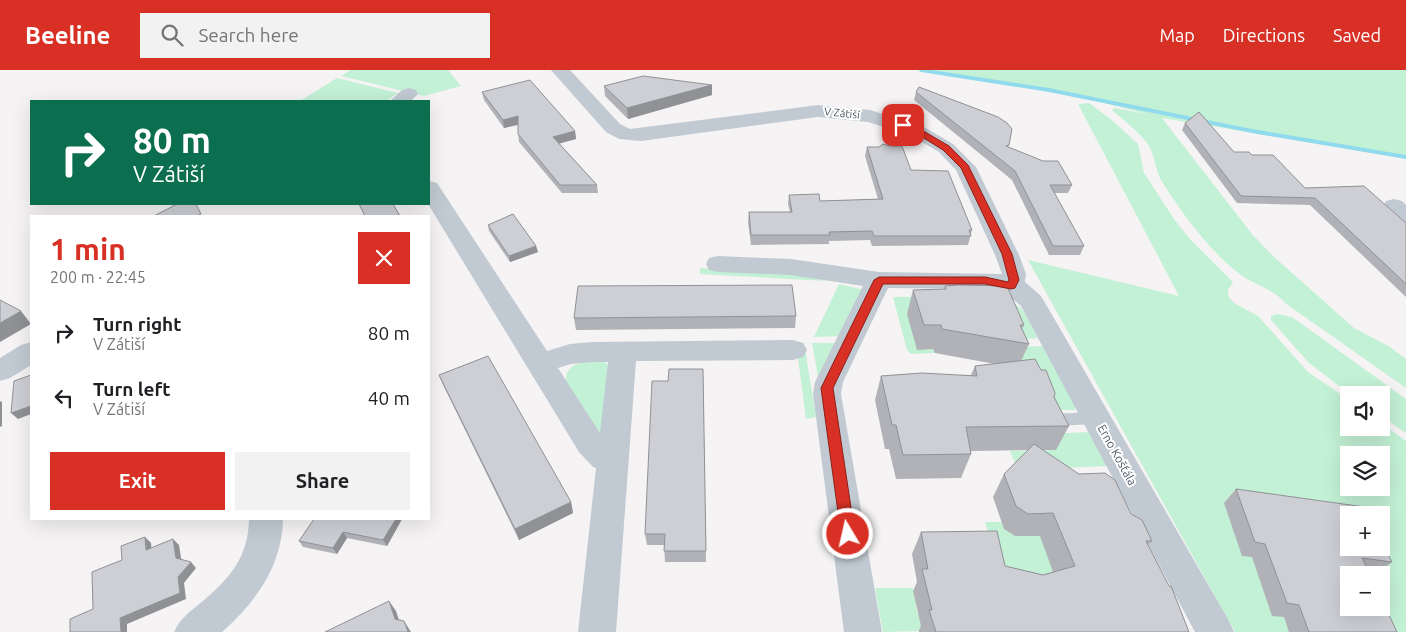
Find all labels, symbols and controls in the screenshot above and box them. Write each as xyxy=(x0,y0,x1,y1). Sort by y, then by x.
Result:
search box xyxy=(140,13,490,58)
icon: search xyxy=(158,21,186,49)
text: Beeline xyxy=(25,22,110,49)
text: Search here xyxy=(198,24,299,46)
text: Map xyxy=(1159,25,1195,45)
text: Directions xyxy=(1223,25,1305,45)
text: Saved xyxy=(1333,25,1381,45)
pin xyxy=(882,104,924,146)
street label: V Zátiší xyxy=(824,105,861,121)
icon: arrive xyxy=(889,111,917,139)
icon: right xyxy=(50,120,115,185)
text: 80 m xyxy=(133,120,211,160)
text: V Zátiší xyxy=(133,161,205,186)
text: 1 min xyxy=(50,232,126,266)
button: close xyxy=(358,232,410,284)
text: 200 m · 22:45 xyxy=(50,268,146,286)
text: Turn right xyxy=(93,313,181,335)
icon: right xyxy=(50,319,78,347)
text: 80 m xyxy=(368,322,410,344)
text: V Zátiší xyxy=(93,335,145,353)
text: Turn left xyxy=(93,378,171,400)
icon: left xyxy=(50,384,78,412)
map controls xyxy=(1340,386,1390,616)
button: sound xyxy=(1340,386,1390,436)
text: 40 m xyxy=(368,387,410,409)
text: V Zátiší xyxy=(93,400,145,418)
street label: Erno Košťála xyxy=(1095,422,1139,487)
button: layers xyxy=(1340,446,1390,496)
button: Exit xyxy=(50,452,225,510)
button: Share xyxy=(235,452,410,510)
button: + xyxy=(1340,506,1390,556)
position arrow xyxy=(821,507,873,559)
button: − xyxy=(1340,566,1390,616)

